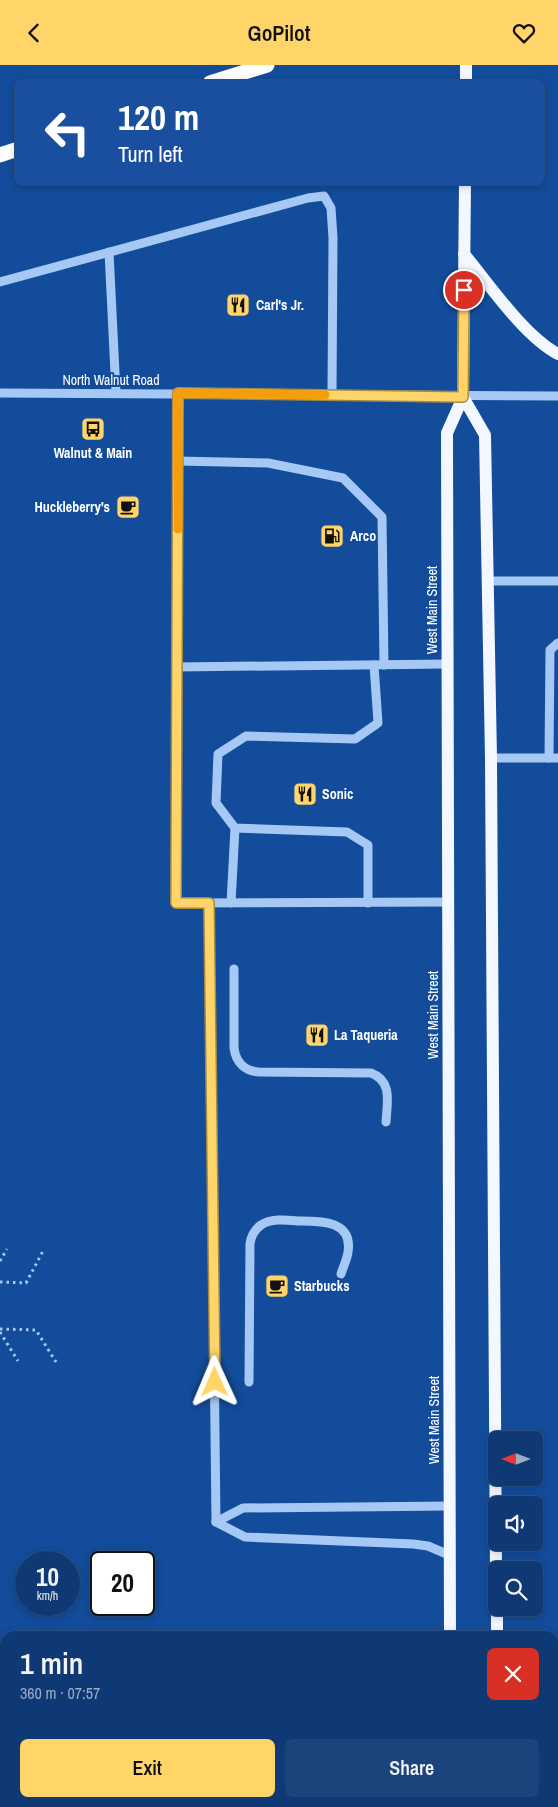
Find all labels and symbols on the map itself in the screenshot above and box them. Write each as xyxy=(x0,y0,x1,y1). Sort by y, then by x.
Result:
pin xyxy=(443,269,485,311)
restaurant icon: Carl's Jr. xyxy=(225,292,251,318)
place label: Carl's Jr. xyxy=(256,296,304,314)
street label: North Walnut Road xyxy=(62,371,160,389)
bus stop icon: Walnut & Main xyxy=(80,416,106,442)
place label: Walnut & Main xyxy=(54,444,132,462)
cafe icon: Huckleberry's xyxy=(115,494,141,520)
place label: Huckleberry's xyxy=(35,498,110,516)
fuel station icon: Arco xyxy=(319,523,345,549)
place label: Arco xyxy=(350,527,376,545)
street label: West Main Street xyxy=(423,566,441,654)
restaurant icon: Sonic xyxy=(292,781,318,807)
place label: Sonic xyxy=(322,785,353,803)
street label: West Main Street xyxy=(424,971,442,1059)
restaurant icon: La Taqueria xyxy=(304,1022,330,1048)
place label: La Taqueria xyxy=(334,1026,398,1044)
cafe icon: Starbucks xyxy=(264,1273,290,1299)
place label: Starbucks xyxy=(294,1277,350,1295)
position arrow xyxy=(188,1355,240,1407)
street label: West Main Street xyxy=(425,1376,443,1464)
north arrow xyxy=(488,1431,542,1486)
speed limit sign: 20 xyxy=(90,1551,155,1616)

